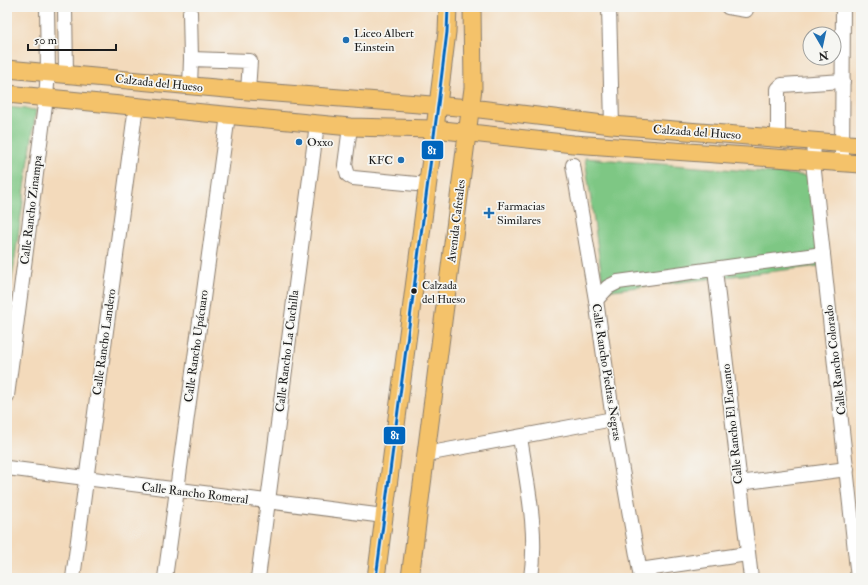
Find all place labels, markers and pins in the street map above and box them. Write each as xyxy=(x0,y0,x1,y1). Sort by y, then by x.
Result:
place label: Liceo Albert Einstein xyxy=(354,26,414,55)
marker: Liceo Albert Einstein xyxy=(341,35,351,45)
place label: Oxxo xyxy=(307,135,333,150)
marker: Oxxo xyxy=(294,137,304,147)
place label: KFC xyxy=(368,153,393,168)
marker: KFC xyxy=(396,155,406,165)
place label: Farmacias Similares xyxy=(497,199,545,228)
marker: Farmacias Similares xyxy=(484,208,494,218)
place label: Calzada del Hueso xyxy=(422,279,465,306)
marker: Calzada del Hueso xyxy=(409,286,419,296)

